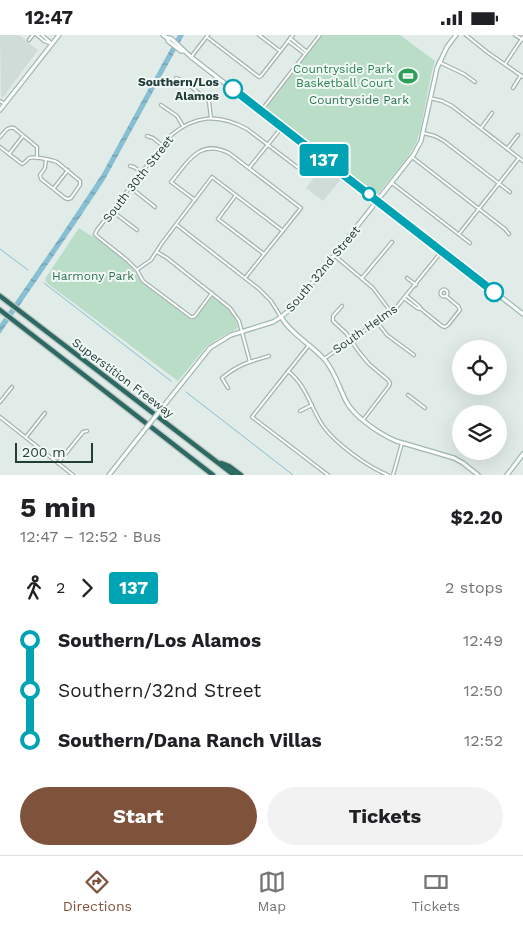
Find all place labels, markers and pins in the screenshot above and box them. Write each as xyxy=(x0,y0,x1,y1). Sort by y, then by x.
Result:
place label: Countryside Park Basketball Court xyxy=(293,62,393,90)
sports icon: Countryside Park Basketball Court xyxy=(397,65,419,87)
place label: Southern/Los Alamos xyxy=(138,75,220,103)
marker: Southern/Los Alamos xyxy=(223,79,243,99)
unlabelled marker xyxy=(362,187,376,201)
unlabelled marker xyxy=(484,282,504,302)

